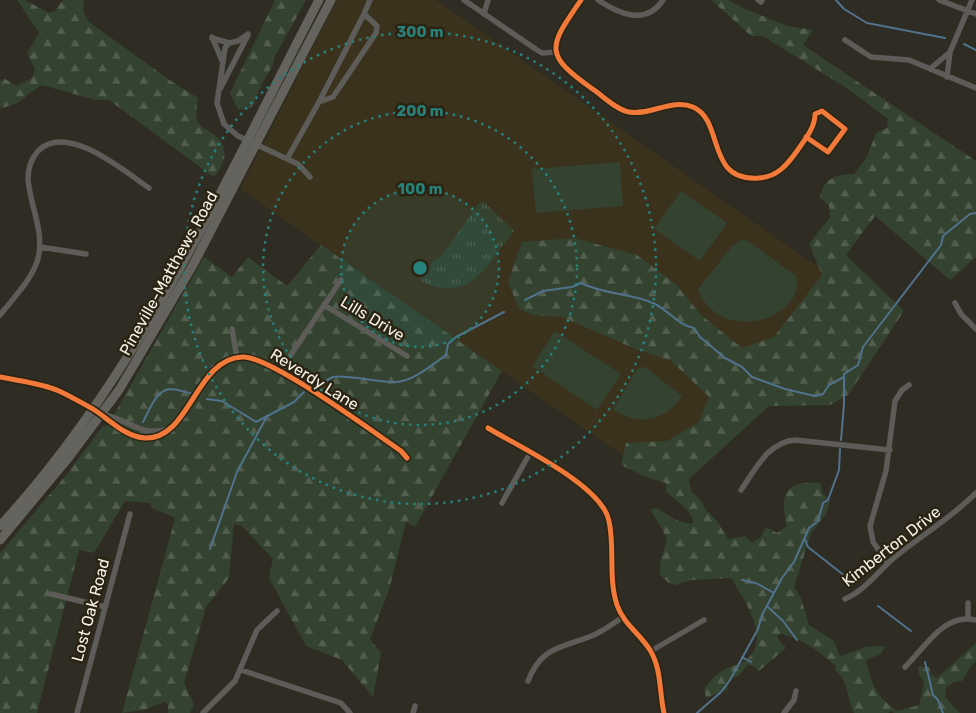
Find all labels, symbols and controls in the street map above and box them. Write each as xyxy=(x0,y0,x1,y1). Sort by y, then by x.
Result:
text: 300 m xyxy=(396,23,444,41)
text: 200 m xyxy=(396,102,444,120)
text: 100 m xyxy=(398,180,442,198)
street label: Pineville-Matthews Road xyxy=(115,188,222,359)
centre of rings xyxy=(411,259,429,277)
street label: Lills Drive xyxy=(337,292,408,345)
street label: Reverdy Lane xyxy=(267,345,363,414)
street label: Kimberton Drive xyxy=(838,502,944,591)
street label: Lost Oak Road xyxy=(68,556,113,664)

